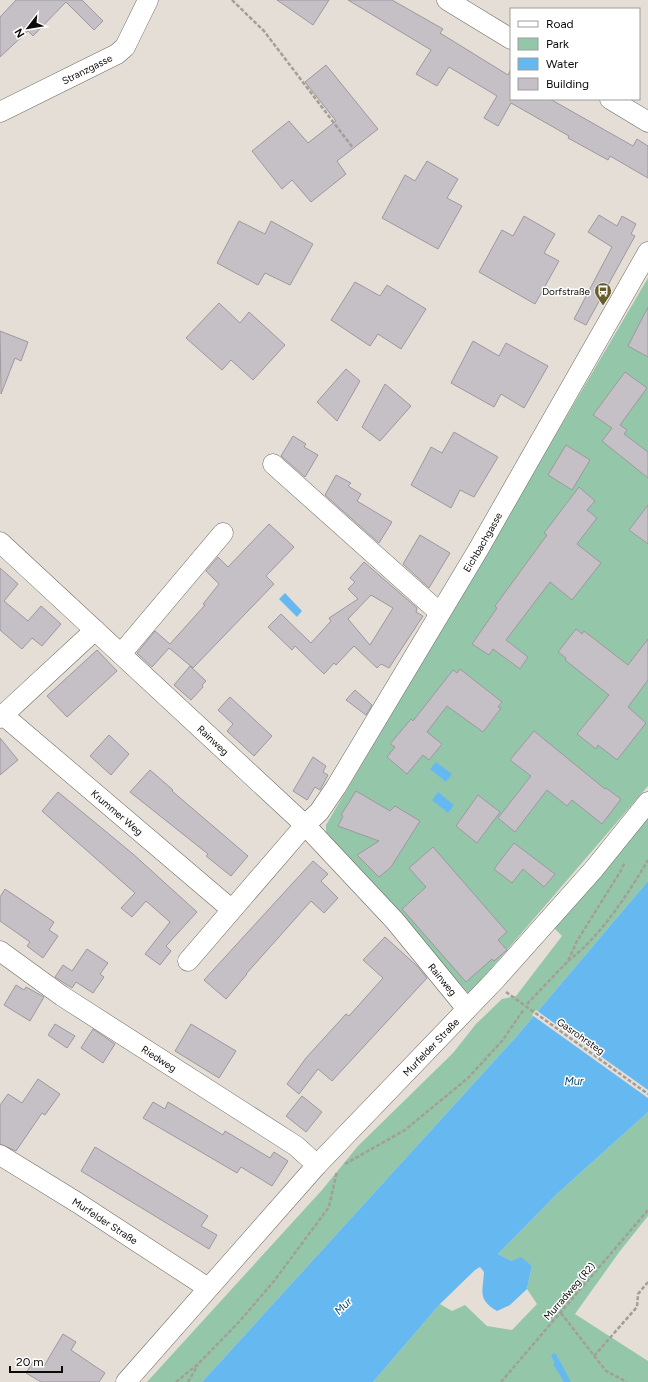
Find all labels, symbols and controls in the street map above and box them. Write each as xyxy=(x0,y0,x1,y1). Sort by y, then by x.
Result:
north arrow xyxy=(8,8,48,48)
legend xyxy=(510,8,640,100)
text: Road xyxy=(546,17,574,31)
text: N xyxy=(12,26,28,40)
text: Park xyxy=(546,37,569,51)
street label: Stranzgasse xyxy=(60,51,115,87)
text: Water xyxy=(546,57,578,71)
text: Building xyxy=(546,77,589,91)
bus stop icon: Dorfstraße xyxy=(593,281,613,306)
place label: Dorfstraße xyxy=(542,285,591,298)
street label: Eichbachgasse xyxy=(460,510,505,575)
street label: Rainweg xyxy=(195,723,232,758)
street label: Krummer Weg xyxy=(88,787,146,838)
street label: Rainweg xyxy=(425,961,460,999)
street label: Murfelder Straße xyxy=(400,1015,462,1079)
street label: Gasrohrsteg xyxy=(554,1015,607,1058)
street label: Riedweg xyxy=(139,1043,179,1075)
water label: Mur xyxy=(564,1075,585,1088)
street label: Murfelder Straße xyxy=(70,1195,140,1248)
street label: Murradweg (R2) xyxy=(541,1260,598,1323)
water label: Mur xyxy=(332,1294,356,1318)
scale bar xyxy=(10,1348,62,1374)
text: 20 m xyxy=(16,1355,44,1369)

